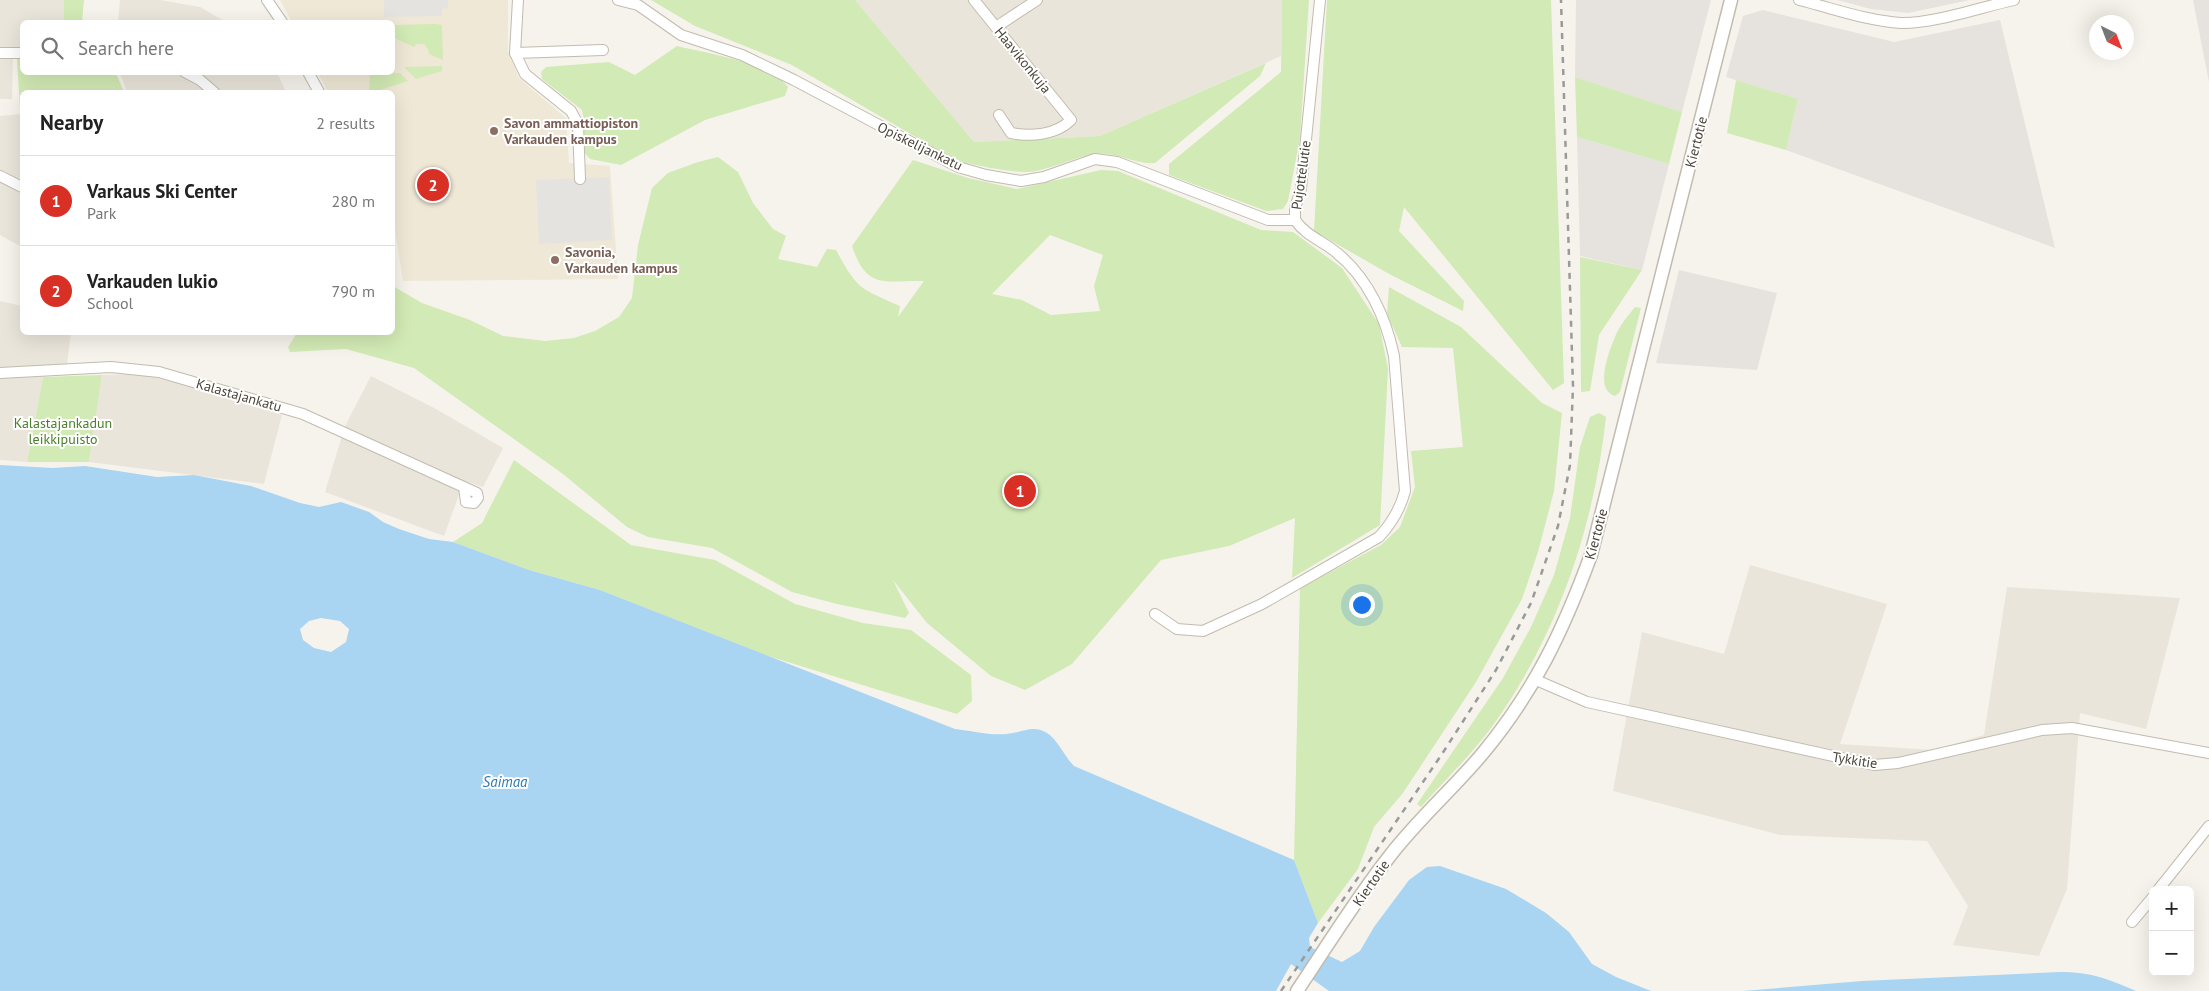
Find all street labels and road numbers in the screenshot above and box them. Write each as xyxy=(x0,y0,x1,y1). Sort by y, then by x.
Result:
street label: Haavikonkuja xyxy=(991,23,1055,97)
street label: Kiertotie xyxy=(1681,114,1711,170)
street label: Opiskelijankatu xyxy=(874,118,966,174)
street label: Pujottelutie xyxy=(1287,139,1315,211)
street label: Kalastajankatu xyxy=(194,374,284,416)
street label: Kiertotie xyxy=(1581,506,1611,562)
street label: Tykkitie xyxy=(1831,748,1879,772)
street label: Kiertotie xyxy=(1349,856,1393,910)

